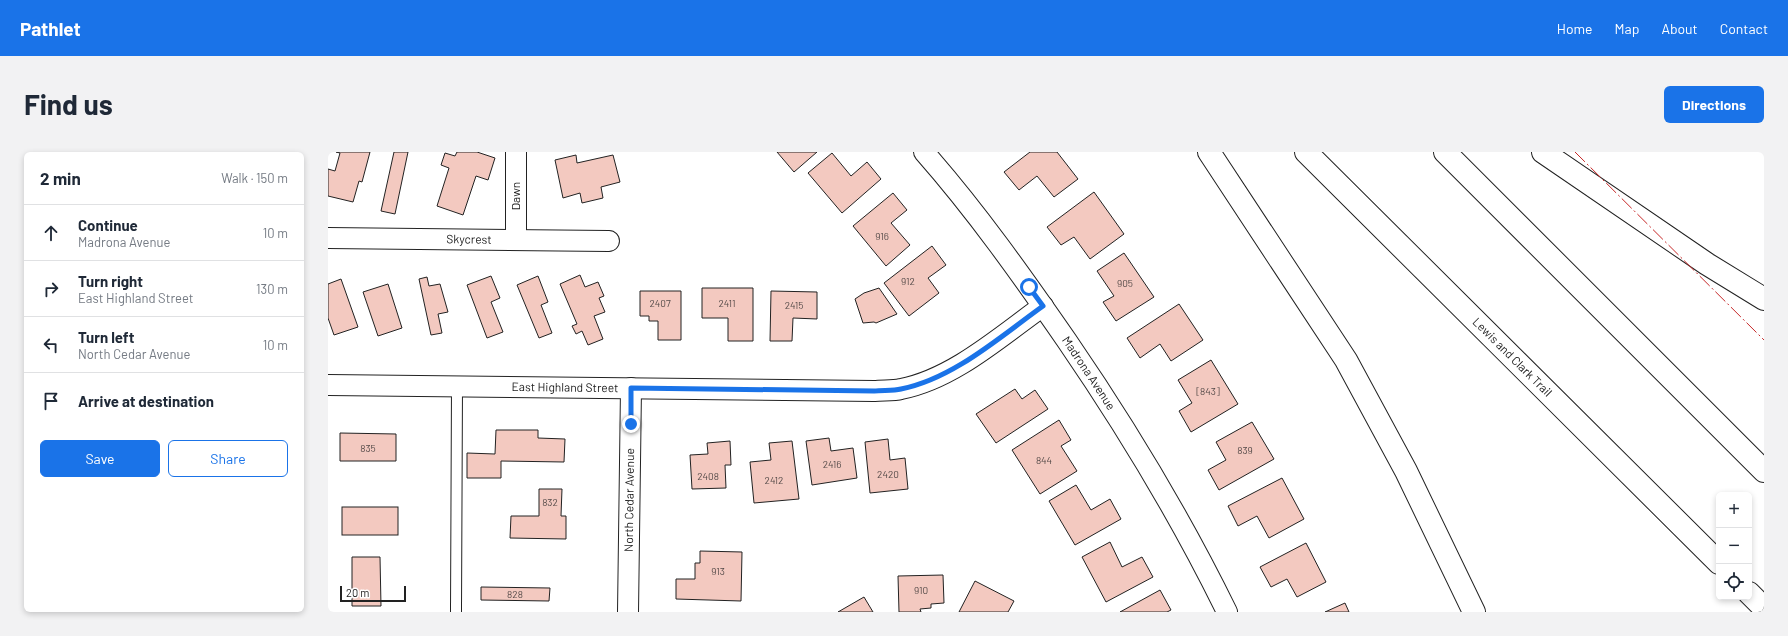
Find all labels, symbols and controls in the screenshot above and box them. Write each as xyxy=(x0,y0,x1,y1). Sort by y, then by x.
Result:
text: Pathlet xyxy=(20,17,81,40)
text: Home xyxy=(1557,20,1593,37)
text: Map xyxy=(1615,20,1639,37)
text: About xyxy=(1661,20,1698,37)
text: Contact xyxy=(1720,20,1768,37)
button: Directions xyxy=(1664,86,1764,123)
text: Find us xyxy=(24,87,113,121)
text: 2 min xyxy=(40,168,81,188)
text: Walk · 150 m xyxy=(221,170,288,186)
street label: Dawn xyxy=(508,182,522,210)
text: Continue xyxy=(78,216,138,234)
icon: ahead xyxy=(40,222,62,244)
text: 10 m xyxy=(263,225,288,241)
house number: 916 xyxy=(875,230,889,242)
street label: Skycrest xyxy=(446,231,492,246)
text: Madrona Avenue xyxy=(78,234,170,250)
text: Turn right xyxy=(78,272,143,290)
house number: 912 xyxy=(901,275,915,287)
house number: 905 xyxy=(1117,277,1133,289)
icon: right xyxy=(40,278,62,300)
route start xyxy=(1020,278,1038,296)
text: 130 m xyxy=(256,281,288,297)
text: East Highland Street xyxy=(78,290,194,306)
house number: 2407 xyxy=(649,297,671,309)
house number: 2411 xyxy=(719,297,735,309)
house number: 2415 xyxy=(785,299,803,311)
street label: Lewis and Clark Trail xyxy=(1470,314,1555,399)
text: Turn left xyxy=(78,328,134,346)
street label: Madrona Avenue xyxy=(1060,333,1119,412)
icon: left xyxy=(40,334,62,356)
text: 10 m xyxy=(263,337,288,353)
text: North Cedar Avenue xyxy=(78,346,190,362)
street label: East Highland Street xyxy=(512,379,618,394)
house number: [843] xyxy=(1196,385,1220,397)
icon: arrive xyxy=(40,390,62,412)
text: Arrive at destination xyxy=(78,392,214,410)
route end xyxy=(622,415,640,433)
button: Save xyxy=(40,440,160,477)
button: Share xyxy=(168,440,288,477)
house number: 835 xyxy=(360,442,376,454)
house number: 839 xyxy=(1237,444,1253,456)
street label: North Cedar Avenue xyxy=(621,448,636,552)
house number: 844 xyxy=(1036,454,1052,466)
house number: 2416 xyxy=(823,458,841,470)
house number: 2420 xyxy=(877,468,899,480)
house number: 2408 xyxy=(697,470,719,482)
house number: 2412 xyxy=(765,474,783,486)
map controls xyxy=(1716,492,1752,600)
button: + xyxy=(1716,492,1752,528)
house number: 832 xyxy=(542,496,558,508)
button: − xyxy=(1716,528,1752,564)
button: locate xyxy=(1716,564,1752,600)
house number: 913 xyxy=(711,565,725,577)
scale bar xyxy=(340,584,406,603)
house number: 910 xyxy=(914,584,928,596)
text: 20 m xyxy=(346,586,369,599)
house number: 828 xyxy=(507,588,523,600)

